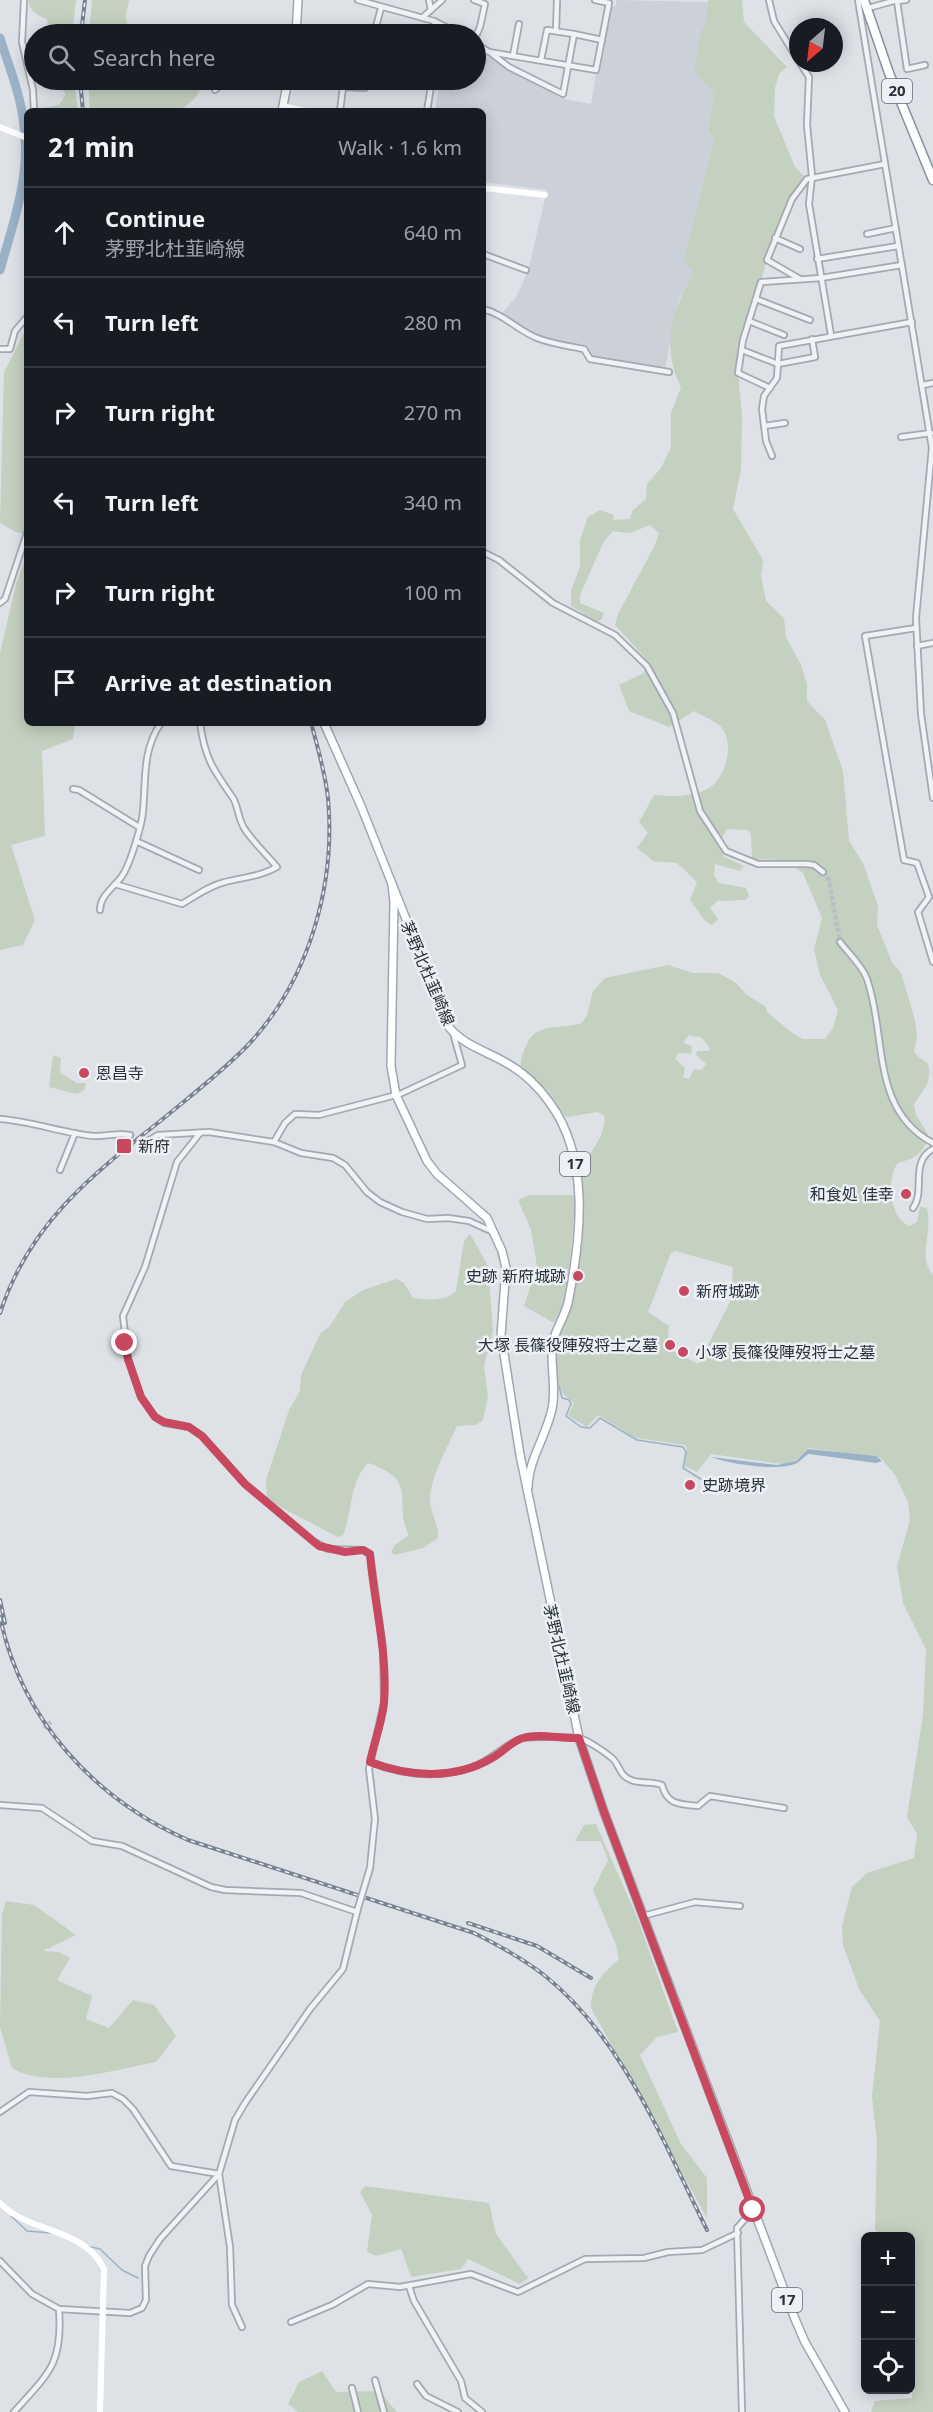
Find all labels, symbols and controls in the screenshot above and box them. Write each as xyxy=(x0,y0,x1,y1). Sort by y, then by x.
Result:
north arrow xyxy=(789,18,843,72)
search box xyxy=(24,24,486,90)
icon: search xyxy=(45,41,78,74)
text: Search here xyxy=(93,42,215,72)
road number: 20 xyxy=(882,79,912,103)
text: 21 min xyxy=(48,129,135,165)
text: Walk · 1.6 km xyxy=(338,134,462,161)
text: Continue xyxy=(105,203,205,233)
icon: ahead xyxy=(48,216,81,249)
text: 640 m xyxy=(404,219,462,246)
text: 茅野北杜韮崎線 xyxy=(105,235,245,262)
icon: left xyxy=(48,306,81,339)
text: Turn left xyxy=(105,307,199,337)
text: 280 m xyxy=(404,309,462,336)
icon: right xyxy=(48,396,81,429)
text: Turn right xyxy=(105,397,215,427)
text: 270 m xyxy=(404,399,462,426)
icon: left xyxy=(48,486,81,519)
text: Turn left xyxy=(105,487,199,517)
text: 340 m xyxy=(404,489,462,516)
icon: right xyxy=(48,576,81,609)
text: Turn right xyxy=(105,577,215,607)
text: 100 m xyxy=(404,579,462,606)
icon: arrive xyxy=(48,666,81,699)
text: Arrive at destination xyxy=(105,667,332,697)
street label: 茅野北杜韮崎線 xyxy=(396,917,460,1029)
place label: 恩昌寺 xyxy=(96,1062,144,1084)
marker: 恩昌寺 xyxy=(77,1066,91,1080)
place label: 新府 xyxy=(138,1135,170,1157)
marker: 新府 xyxy=(115,1137,133,1155)
road number: 17 xyxy=(560,1152,590,1176)
place label: 和食処 佳幸 xyxy=(810,1183,894,1205)
marker: 和食処 佳幸 xyxy=(899,1187,913,1201)
place label: 史跡 新府城跡 xyxy=(466,1265,566,1287)
marker: 史跡 新府城跡 xyxy=(571,1269,585,1283)
place label: 新府城跡 xyxy=(696,1280,760,1302)
marker: 新府城跡 xyxy=(677,1284,691,1298)
route end xyxy=(111,1329,137,1355)
place label: 大塚 長篠役陣歿将士之墓 xyxy=(478,1334,658,1356)
marker: 大塚 長篠役陣歿将士之墓 xyxy=(663,1338,677,1352)
place label: 小塚 長篠役陣歿将士之墓 xyxy=(695,1341,875,1363)
marker: 小塚 長篠役陣歿将士之墓 xyxy=(676,1345,690,1359)
place label: 史跡境界 xyxy=(702,1474,766,1496)
marker: 史跡境界 xyxy=(683,1478,697,1492)
street label: 茅野北杜韮崎線 xyxy=(539,1602,585,1716)
route start xyxy=(739,2196,765,2222)
map controls xyxy=(861,2232,915,2394)
button: + xyxy=(861,2232,915,2286)
button: − xyxy=(861,2286,915,2340)
road number: 17 xyxy=(772,2288,802,2312)
button: locate xyxy=(861,2340,915,2394)

